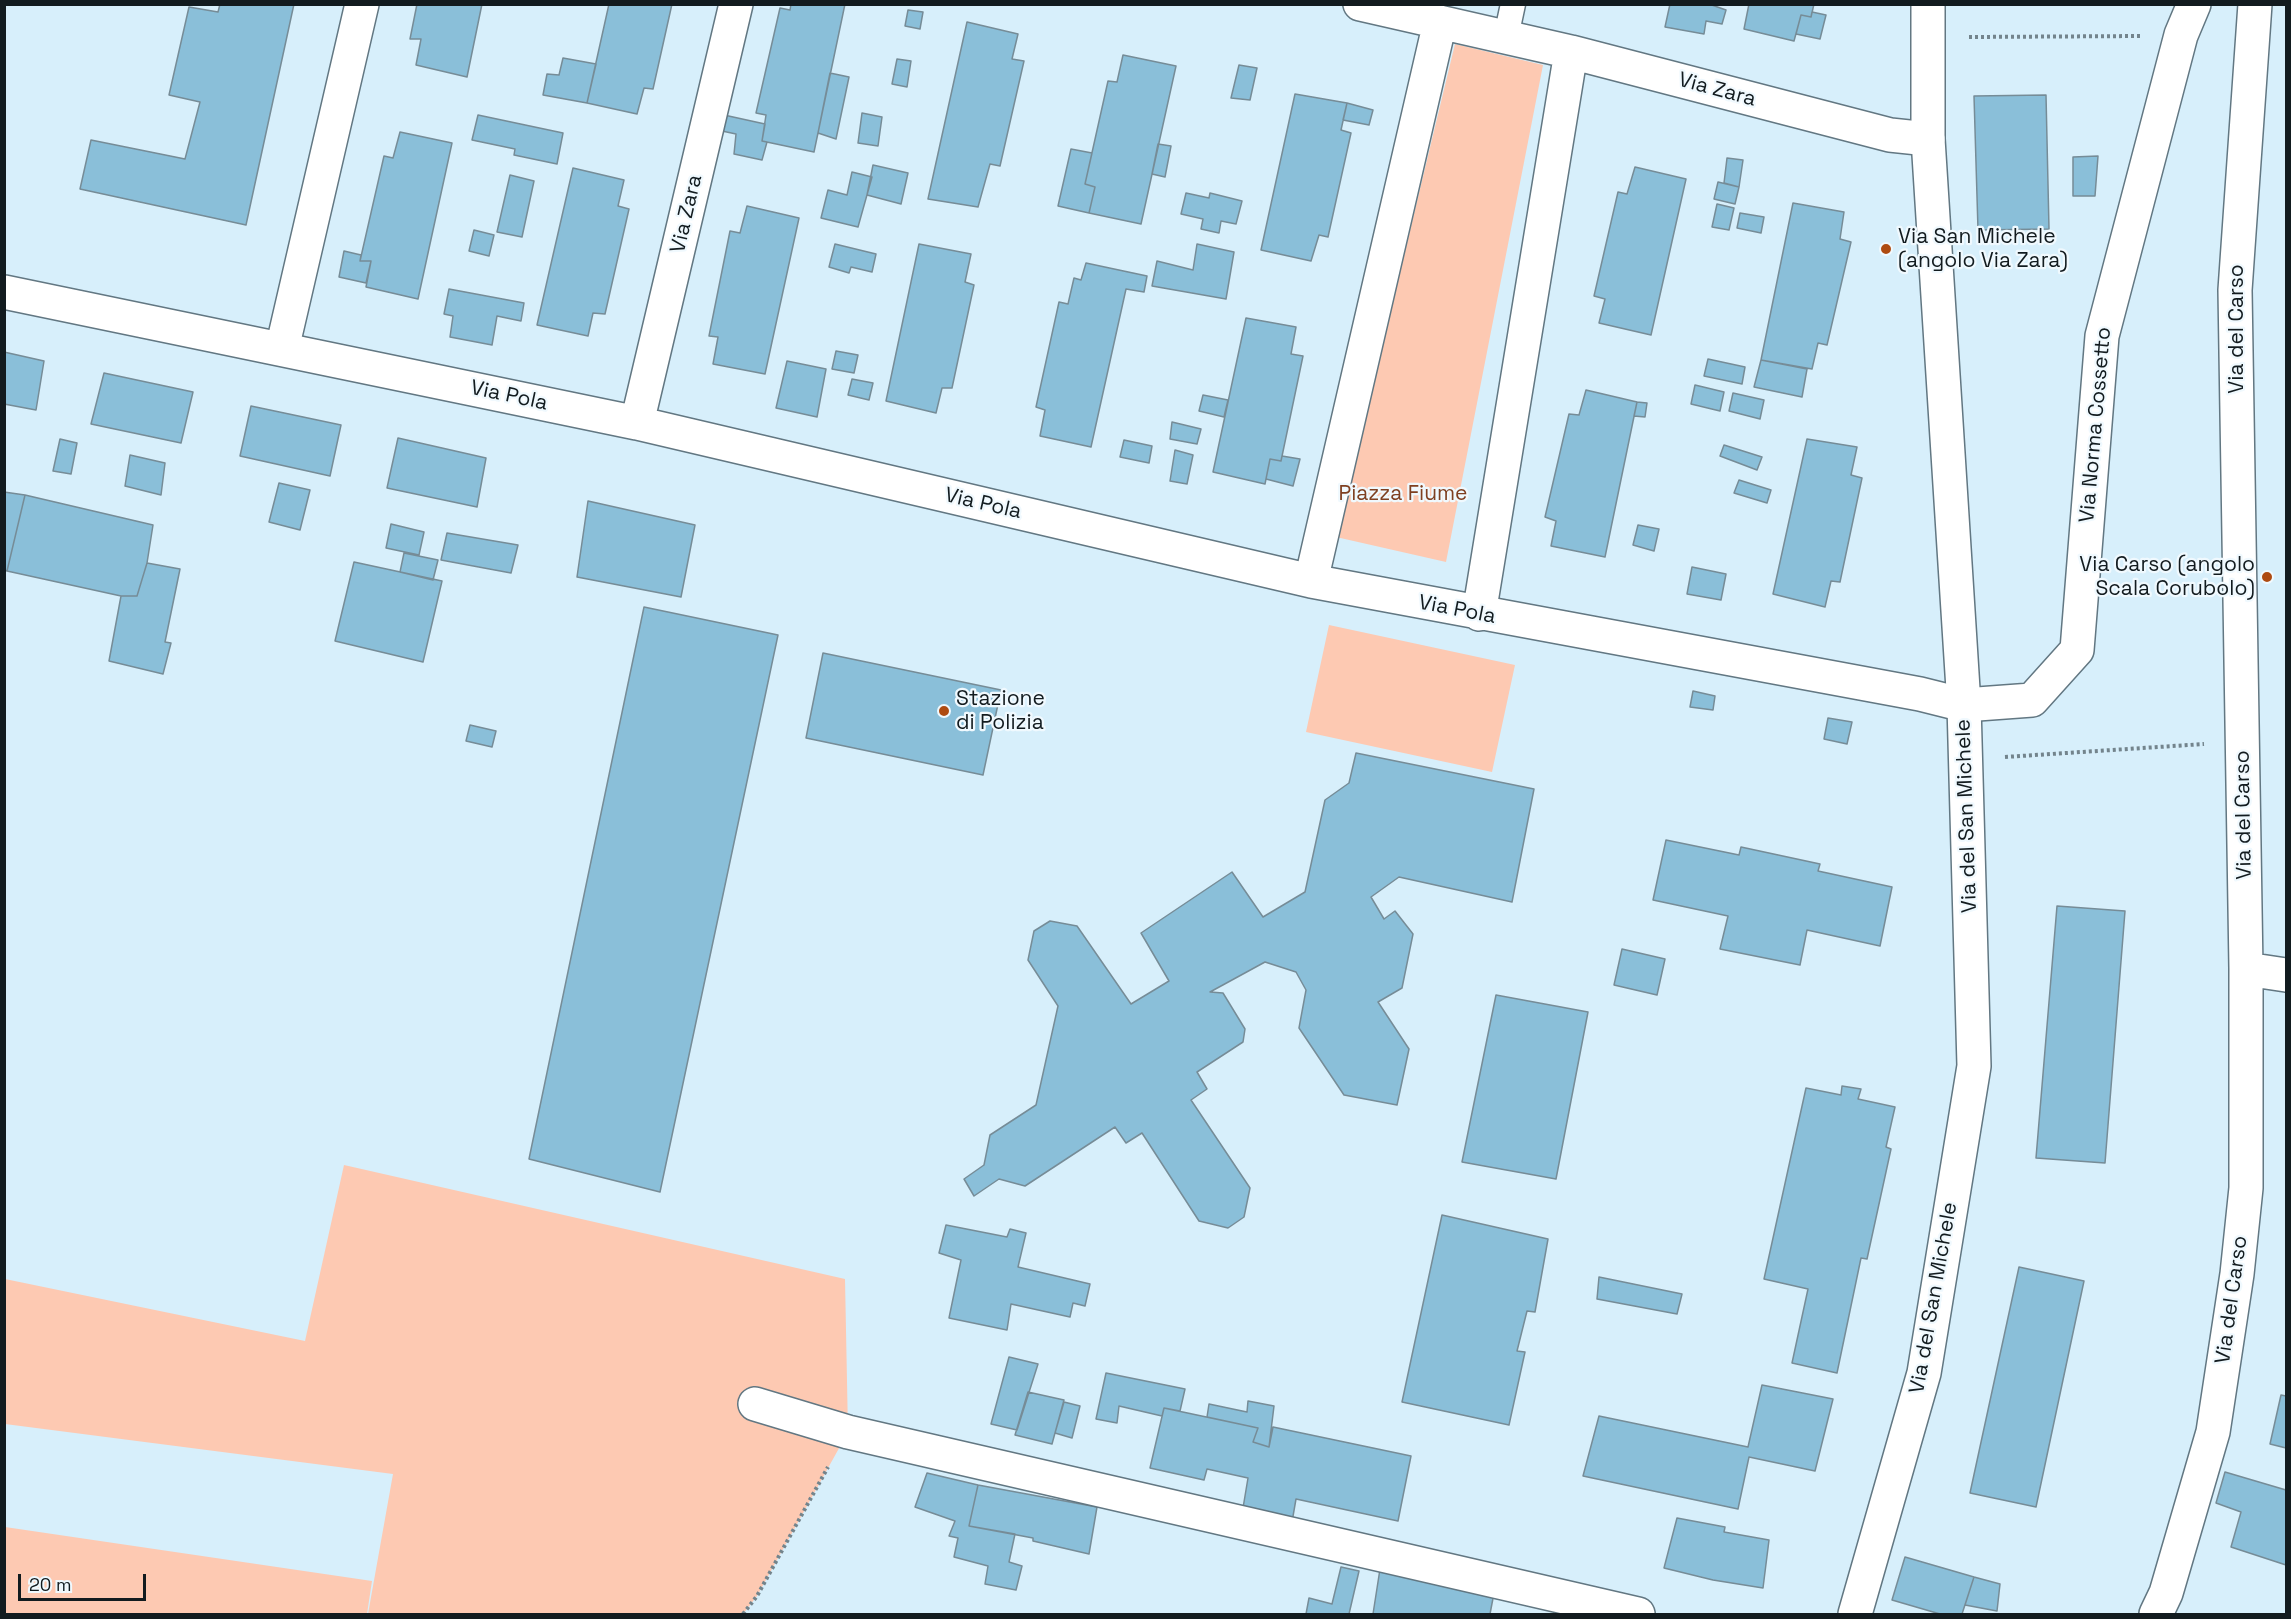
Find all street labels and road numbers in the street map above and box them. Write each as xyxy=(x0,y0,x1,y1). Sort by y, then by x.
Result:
street label: Via Zara xyxy=(1675,68,1759,112)
street label: Via Zara xyxy=(666,172,708,256)
street label: Via del Carso xyxy=(2224,264,2250,394)
street label: Via Norma Cossetto xyxy=(2075,326,2117,524)
street label: Via Pola xyxy=(468,376,550,416)
street label: Via Pola xyxy=(942,483,1024,525)
street label: Via Pola xyxy=(1416,590,1498,630)
street label: Via del San Michele xyxy=(1951,719,1983,913)
street label: Via del Carso xyxy=(2230,750,2258,880)
street label: Via del San Michele xyxy=(1905,1200,1963,1396)
street label: Via del Carso xyxy=(2211,1234,2253,1366)

